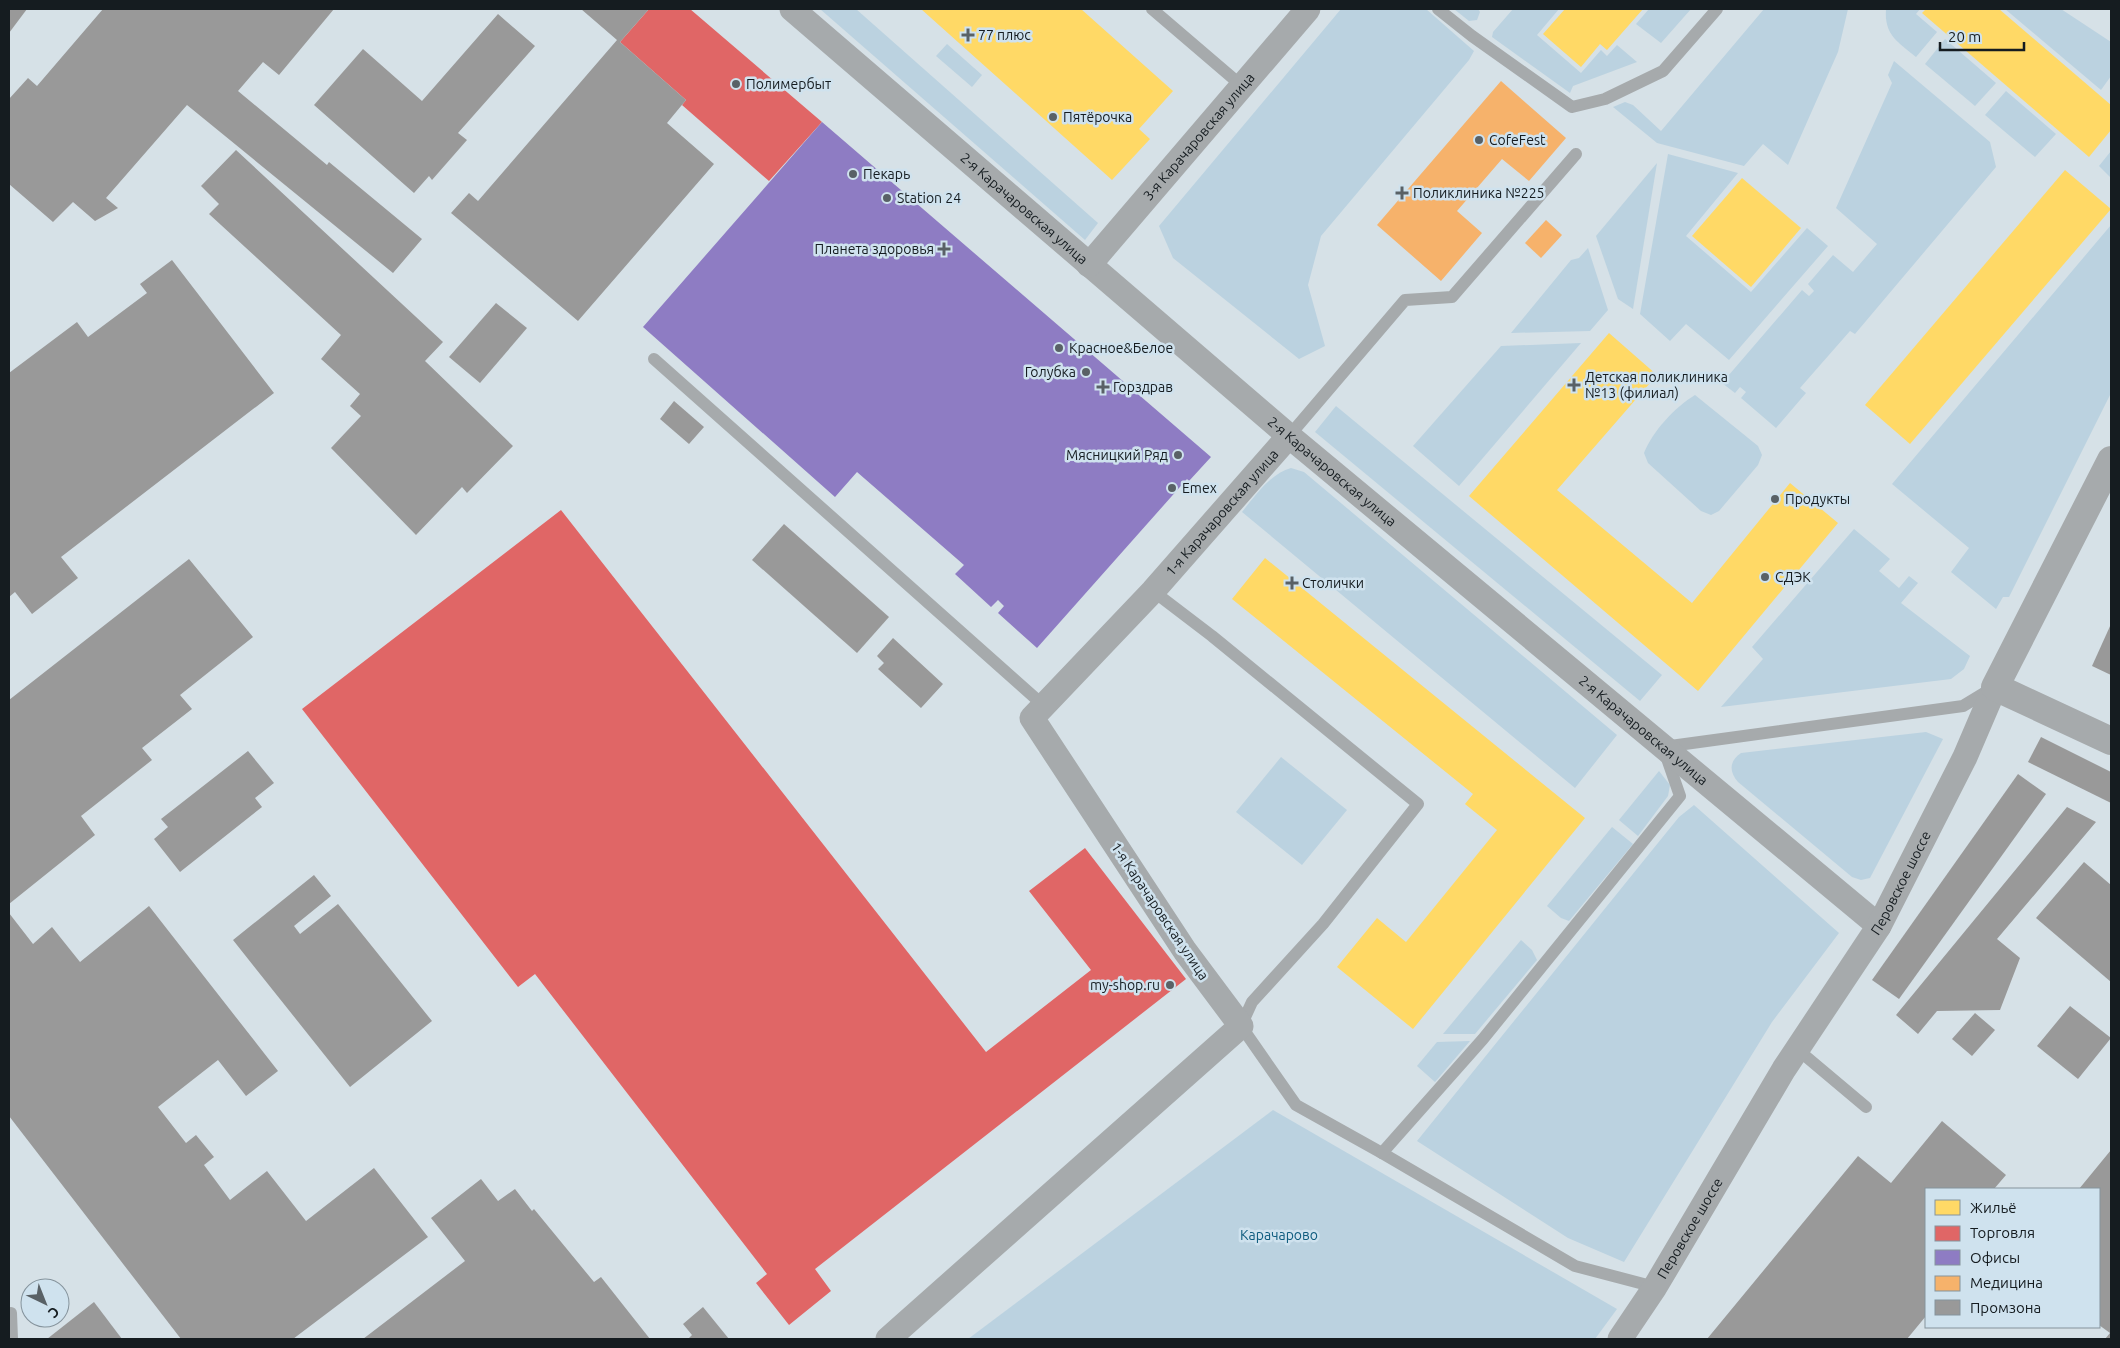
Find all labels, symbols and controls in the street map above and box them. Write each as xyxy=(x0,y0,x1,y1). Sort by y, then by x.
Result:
scale bar xyxy=(1940,20,2024,52)
place label: 77 плюс xyxy=(978,27,1031,43)
text: 20 m xyxy=(1948,28,1981,45)
marker: 77 плюс xyxy=(962,29,974,41)
street label: 3-я Карачаровская улица xyxy=(1140,70,1258,204)
place label: Полимербыт xyxy=(746,76,831,92)
marker: Полимербыт xyxy=(730,78,742,90)
place label: Пятёрочка xyxy=(1063,109,1132,125)
marker: Пятёрочка xyxy=(1047,111,1059,123)
place label: CofeFest xyxy=(1489,132,1546,148)
marker: CofeFest xyxy=(1473,134,1485,146)
street label: 2-я Карачаровская улица xyxy=(957,149,1091,267)
place label: Пекарь xyxy=(863,166,910,182)
marker: Пекарь xyxy=(847,168,859,180)
place label: Поликлиника №225 xyxy=(1413,185,1544,201)
marker: Поликлиника №225 xyxy=(1395,186,1409,200)
place label: Station 24 xyxy=(897,190,961,206)
marker: Station 24 xyxy=(881,192,893,204)
place label: Планета здоровья xyxy=(814,241,934,257)
marker: Планета здоровья xyxy=(938,243,950,255)
place label: Красное&Белое xyxy=(1069,340,1173,356)
marker: Красное&Белое xyxy=(1053,342,1065,354)
place label: Голубка xyxy=(1025,364,1076,380)
marker: Голубка xyxy=(1080,366,1092,378)
place label: Детская поликлиника №13 (филиал) xyxy=(1585,369,1728,401)
marker: Детская поликлиника №13 (филиал) xyxy=(1567,378,1581,392)
place label: Горздрав xyxy=(1113,379,1173,395)
marker: Горздрав xyxy=(1097,381,1109,393)
street label: 2-я Карачаровская улица xyxy=(1264,413,1400,530)
street label: 1-я Карачаровская улица xyxy=(1162,446,1282,579)
place label: Мясницкий Ряд xyxy=(1066,447,1168,463)
marker: Мясницкий Ряд xyxy=(1172,449,1184,461)
place label: Emex xyxy=(1182,480,1217,496)
marker: Emex xyxy=(1166,482,1178,494)
place label: Продукты xyxy=(1785,491,1850,507)
marker: Продукты xyxy=(1769,493,1781,505)
place label: СДЭК xyxy=(1775,569,1811,585)
marker: СДЭК xyxy=(1759,571,1771,583)
place label: Столички xyxy=(1302,575,1364,591)
marker: Столички xyxy=(1286,577,1298,589)
street label: 2-я Карачаровская улица xyxy=(1576,672,1711,788)
street label: Перовское шоссе xyxy=(1867,828,1934,938)
street label: 1-я Карачаровская улица xyxy=(1108,839,1212,983)
place label: my-shop.ru xyxy=(1090,977,1160,993)
marker: my-shop.ru xyxy=(1164,979,1176,991)
street label: Перовское шоссе xyxy=(1654,1175,1726,1282)
legend xyxy=(1925,1188,2100,1328)
text: Жильё xyxy=(1970,1199,2017,1216)
text: Торговля xyxy=(1970,1224,2035,1241)
park label: Карачарово xyxy=(1240,1227,1318,1243)
text: Офисы xyxy=(1970,1249,2020,1266)
text: Медицина xyxy=(1970,1274,2043,1291)
north arrow xyxy=(20,1278,70,1328)
text: Промзона xyxy=(1970,1299,2041,1316)
text: С xyxy=(45,1304,63,1321)

